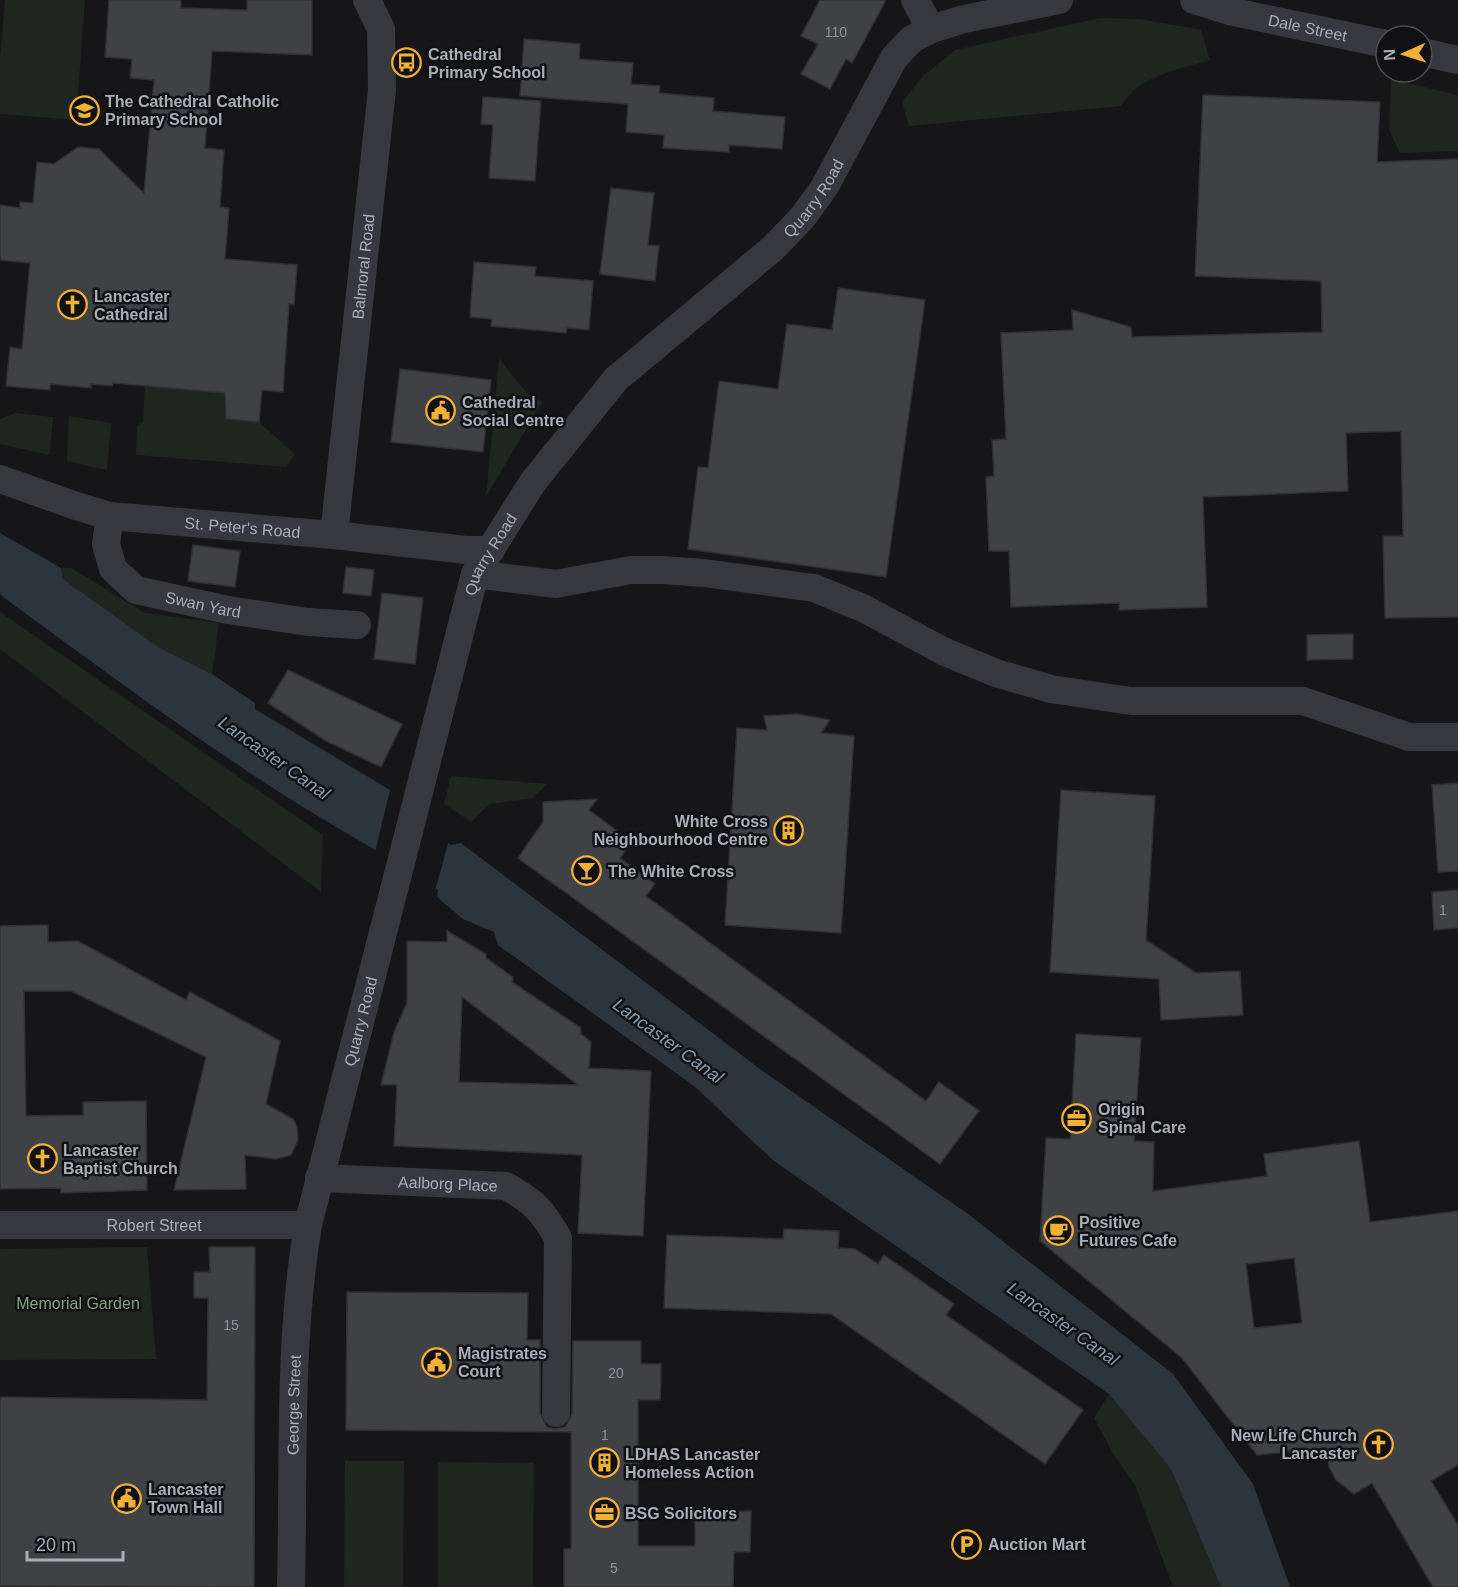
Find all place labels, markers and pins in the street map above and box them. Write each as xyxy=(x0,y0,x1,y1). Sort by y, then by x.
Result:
place label: Cathedral Primary School xyxy=(428,46,545,81)
bus stop icon: Cathedral Primary School xyxy=(391,47,423,79)
place label: The Cathedral Catholic Primary School xyxy=(105,93,279,128)
school or university icon: The Cathedral Catholic Primary School xyxy=(68,94,100,126)
place label: Lancaster Cathedral xyxy=(94,288,170,323)
church icon: Lancaster Cathedral xyxy=(57,289,89,321)
place label: Cathedral Social Centre xyxy=(462,394,564,429)
public building icon: Cathedral Social Centre xyxy=(425,395,457,427)
place label: White Cross Neighbourhood Centre xyxy=(594,813,768,848)
building icon: White Cross Neighbourhood Centre xyxy=(773,814,805,846)
bar icon: The White Cross xyxy=(571,855,603,887)
place label: The White Cross xyxy=(608,863,734,880)
place label: Origin Spinal Care xyxy=(1098,1101,1186,1136)
office icon: Origin Spinal Care xyxy=(1061,1102,1093,1134)
place label: Lancaster Baptist Church xyxy=(63,1142,178,1177)
church icon: Lancaster Baptist Church xyxy=(26,1143,58,1175)
place label: Positive Futures Cafe xyxy=(1079,1214,1177,1249)
cafe icon: Positive Futures Cafe xyxy=(1042,1215,1074,1247)
place label: Magistrates Court xyxy=(458,1345,547,1380)
public building icon: Magistrates Court xyxy=(421,1346,453,1378)
place label: New Life Church Lancaster xyxy=(1231,1427,1357,1462)
church icon: New Life Church Lancaster xyxy=(1362,1428,1394,1460)
place label: LDHAS Lancaster Homeless Action xyxy=(625,1446,760,1481)
building icon: LDHAS Lancaster Homeless Action xyxy=(588,1447,620,1479)
place label: Lancaster Town Hall xyxy=(148,1481,224,1516)
public building icon: Lancaster Town Hall xyxy=(111,1482,143,1514)
office icon: BSG Solicitors xyxy=(588,1497,620,1529)
place label: BSG Solicitors xyxy=(625,1505,737,1522)
parking icon: Auction Mart xyxy=(951,1528,983,1560)
place label: Auction Mart xyxy=(988,1536,1086,1553)

